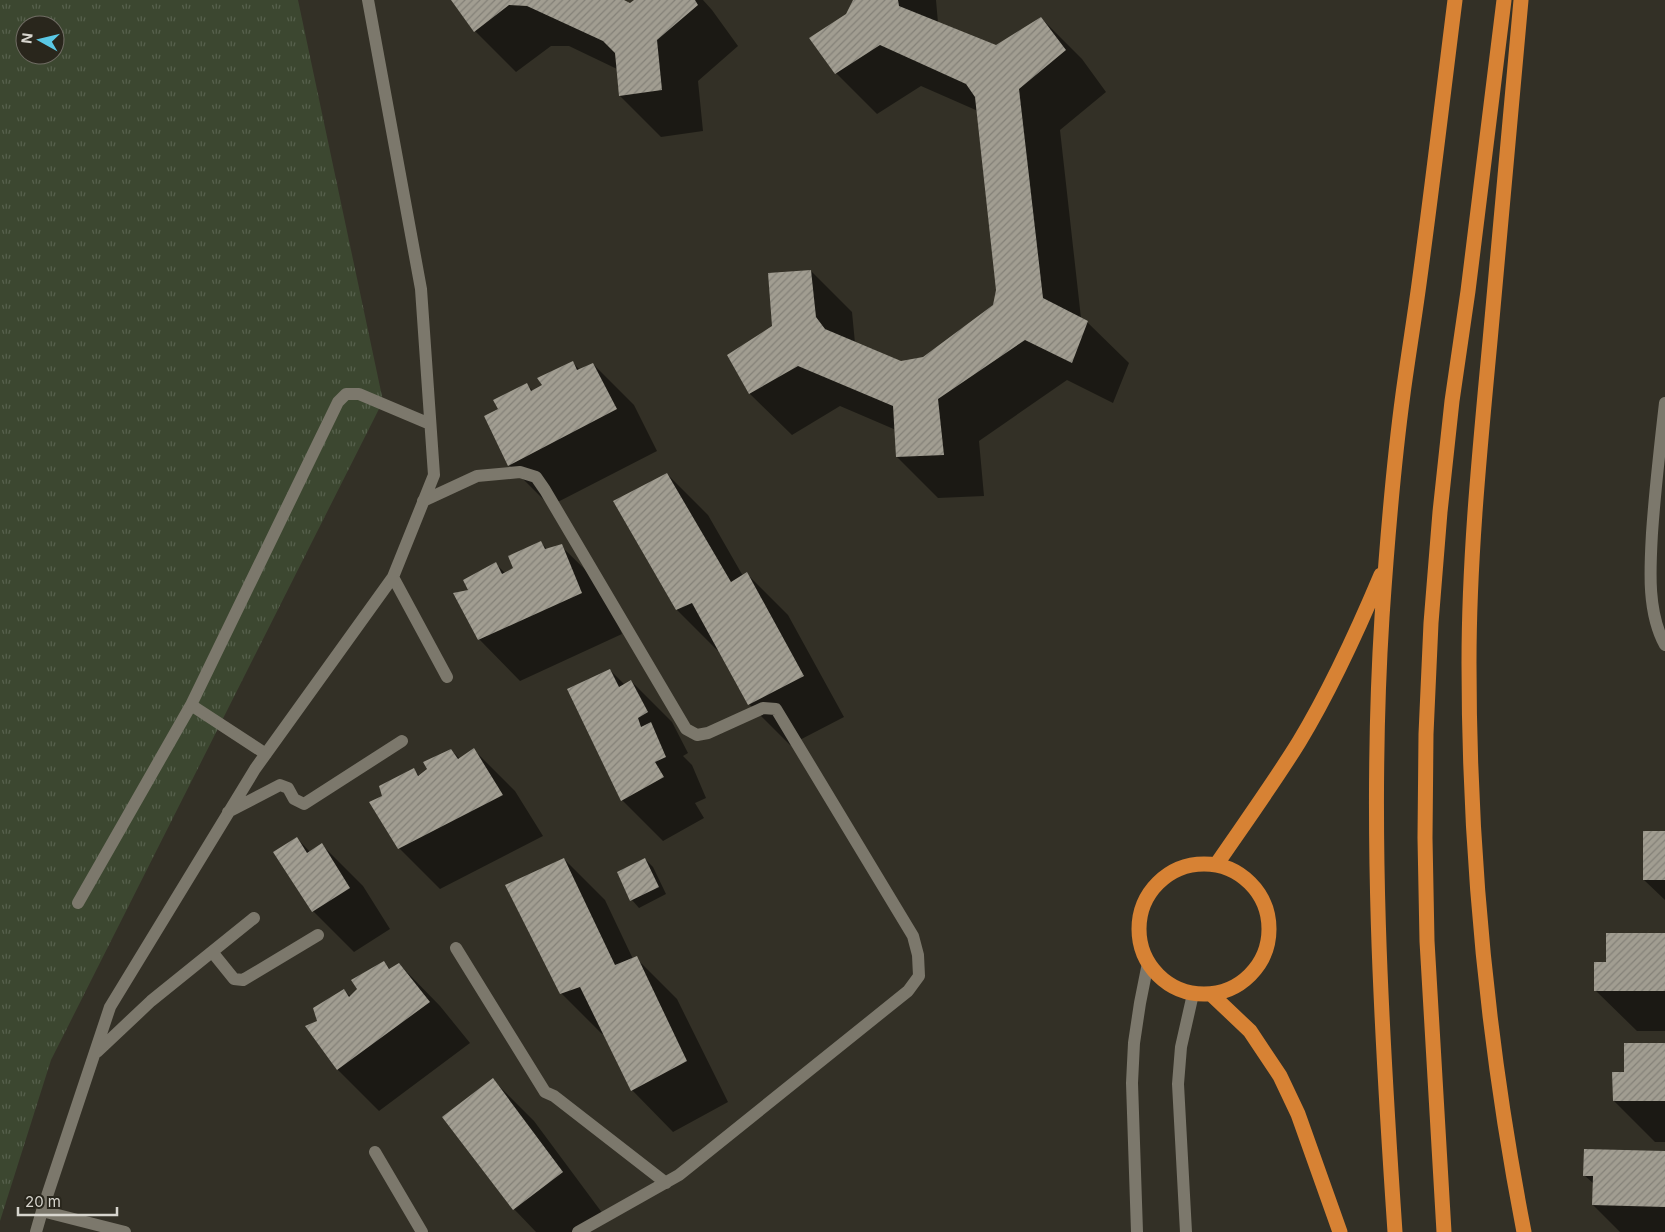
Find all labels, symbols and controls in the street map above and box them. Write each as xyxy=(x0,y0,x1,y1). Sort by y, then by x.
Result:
north arrow xyxy=(15,15,65,65)
text: N xyxy=(17,32,36,45)
scale bar xyxy=(18,1184,116,1216)
text: 20 m xyxy=(25,1192,61,1211)

